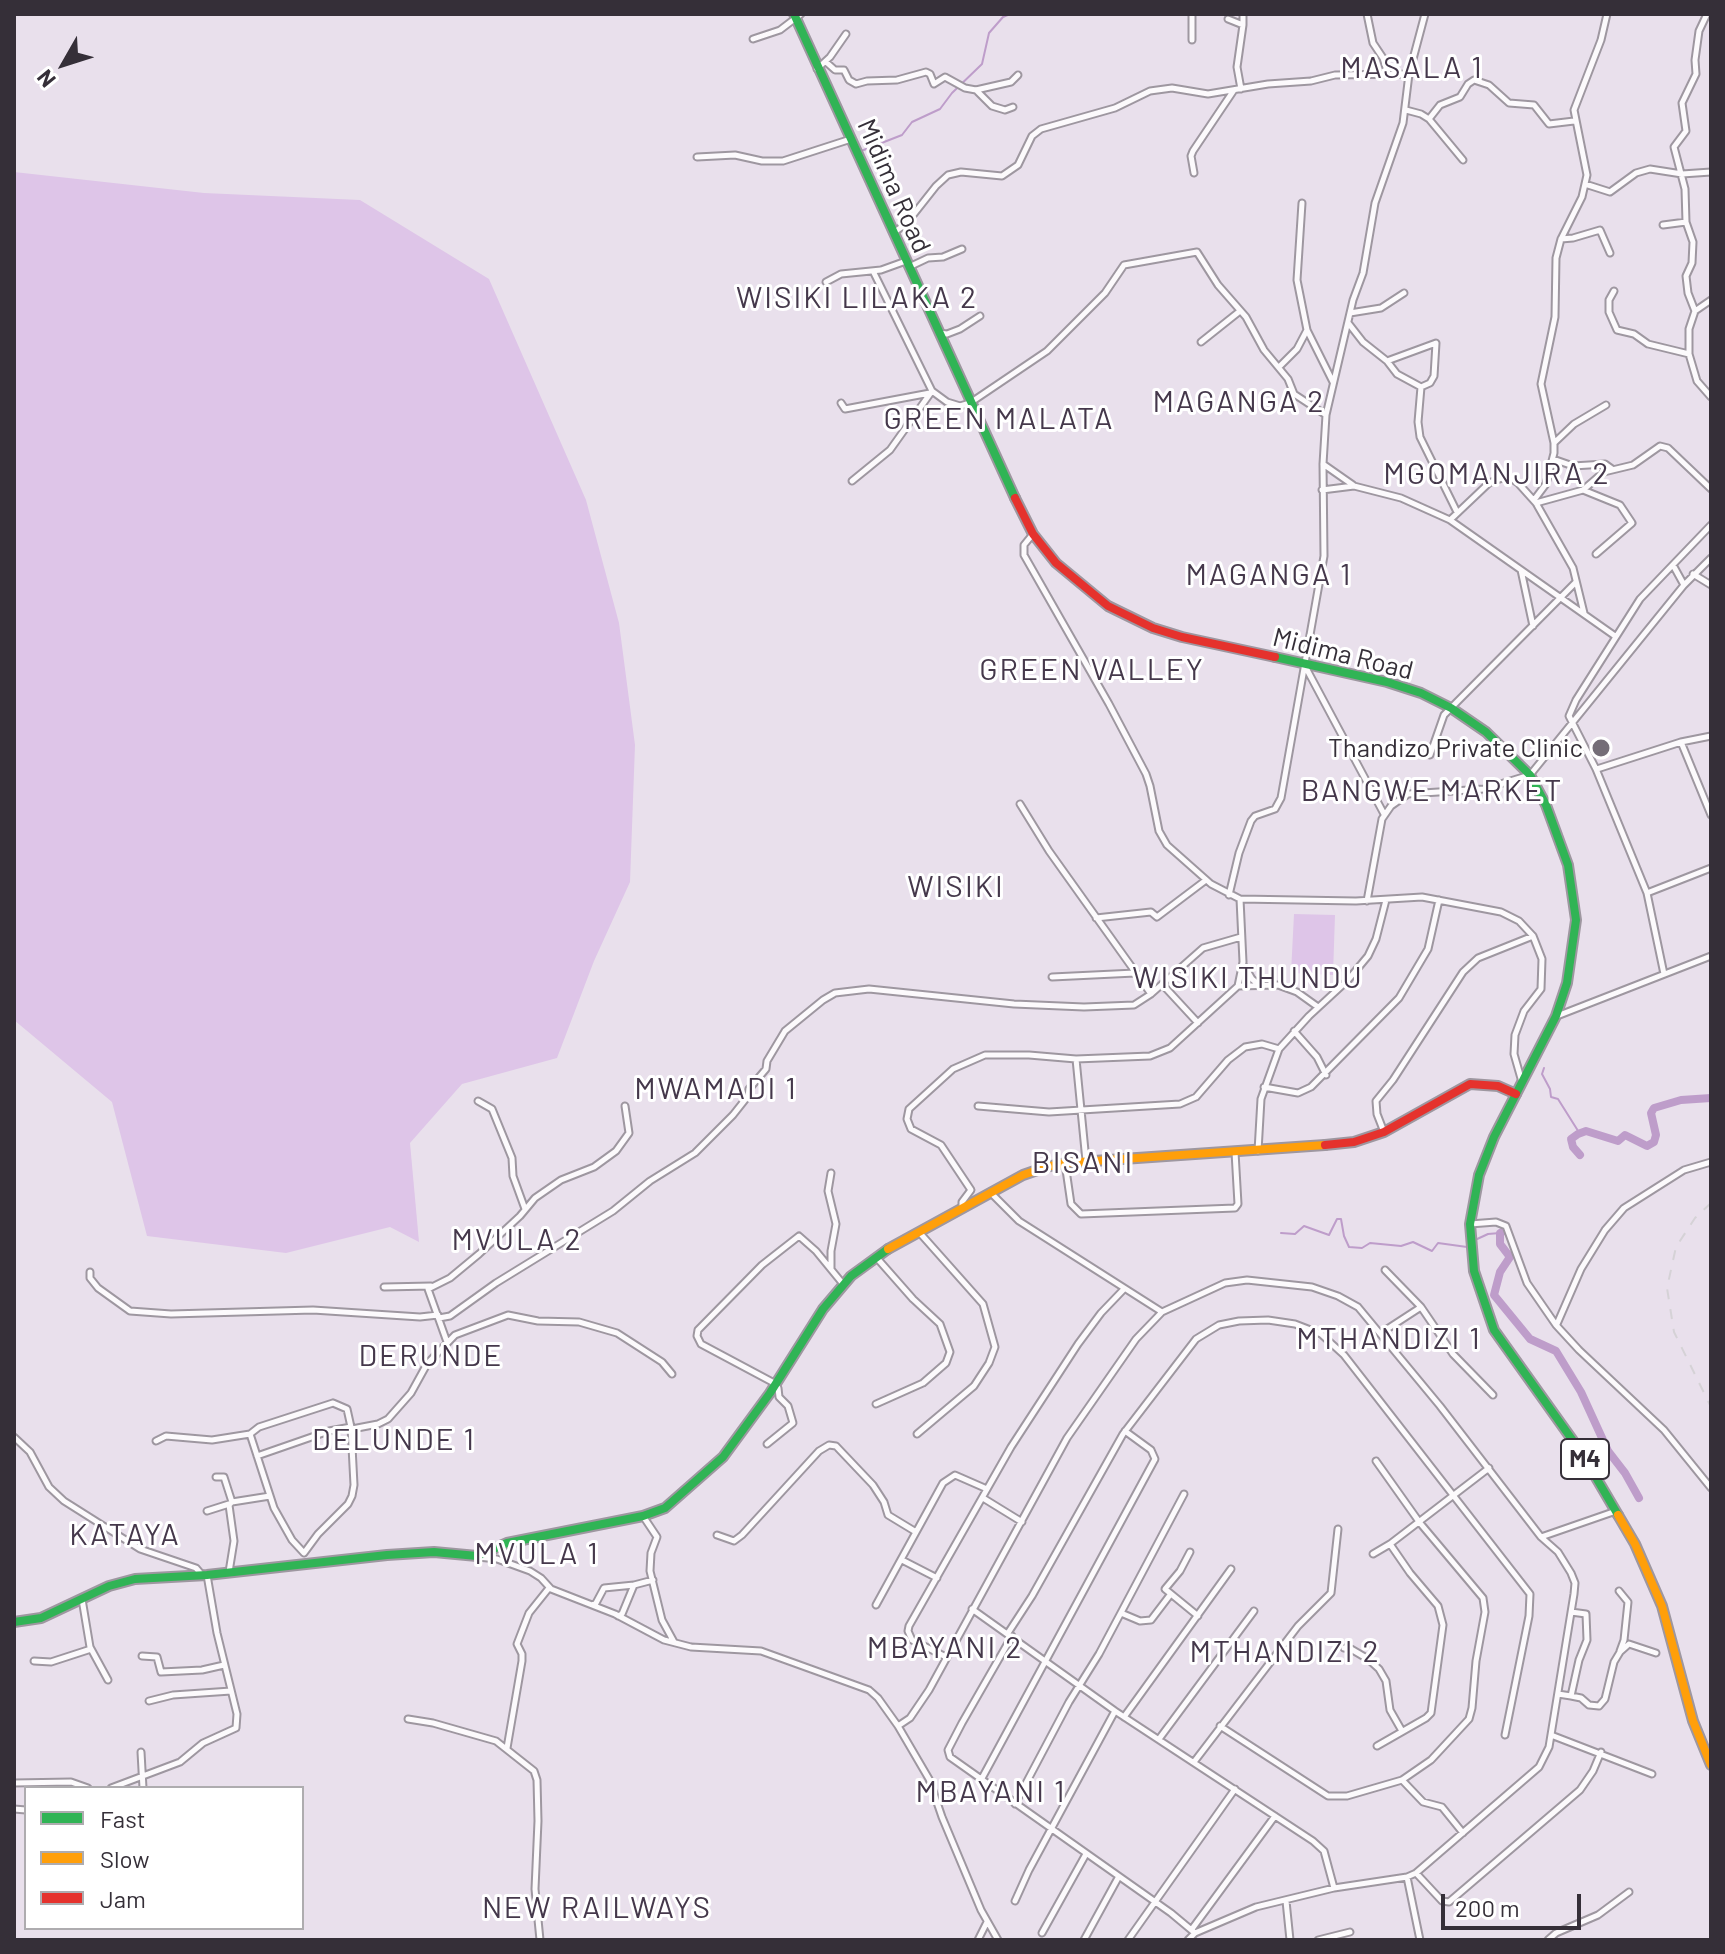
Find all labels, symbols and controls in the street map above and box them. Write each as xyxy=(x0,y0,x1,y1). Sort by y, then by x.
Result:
north arrow xyxy=(24,24,104,104)
district label: MASALA 1 xyxy=(1340,50,1484,86)
text: N xyxy=(31,65,60,93)
street label: Midima Road xyxy=(851,114,937,258)
district label: WISIKI LILAKA 2 xyxy=(736,280,978,316)
district label: MAGANGA 2 xyxy=(1153,384,1325,420)
district label: GREEN MALATA xyxy=(883,401,1115,437)
district label: MGOMANJIRA 2 xyxy=(1383,456,1611,492)
district label: MAGANGA 1 xyxy=(1185,557,1353,593)
street label: Midima Road xyxy=(1270,622,1416,686)
district label: GREEN VALLEY xyxy=(979,652,1205,688)
place label: Thandizo Private Clinic xyxy=(1328,732,1583,764)
marker: Thandizo Private Clinic xyxy=(1590,737,1612,759)
district label: BANGWE MARKET xyxy=(1301,773,1563,809)
district label: WISIKI xyxy=(907,869,1005,905)
district label: WISIKI THUNDU xyxy=(1132,960,1364,996)
district label: MWAMADI 1 xyxy=(634,1071,798,1107)
district label: BISANI xyxy=(1032,1145,1134,1181)
district label: MVULA 2 xyxy=(451,1222,583,1258)
district label: MTHANDIZI 1 xyxy=(1296,1321,1482,1357)
district label: DERUNDE xyxy=(358,1338,504,1374)
district label: DELUNDE 1 xyxy=(312,1422,476,1458)
road number: M4 xyxy=(1561,1439,1609,1479)
district label: KATAYA xyxy=(69,1517,181,1553)
district label: MVULA 1 xyxy=(474,1536,600,1572)
district label: MBAYANI 2 xyxy=(867,1630,1023,1666)
district label: MTHANDIZI 2 xyxy=(1189,1634,1381,1670)
district label: MBAYANI 1 xyxy=(916,1774,1066,1810)
legend xyxy=(24,1786,304,1930)
text: Fast xyxy=(100,1804,145,1833)
text: Slow xyxy=(100,1844,149,1873)
scale bar xyxy=(1445,1878,1585,1928)
text: Jam xyxy=(100,1884,146,1913)
district label: NEW RAILWAYS xyxy=(482,1890,712,1926)
text: 200 m xyxy=(1455,1893,1520,1922)

